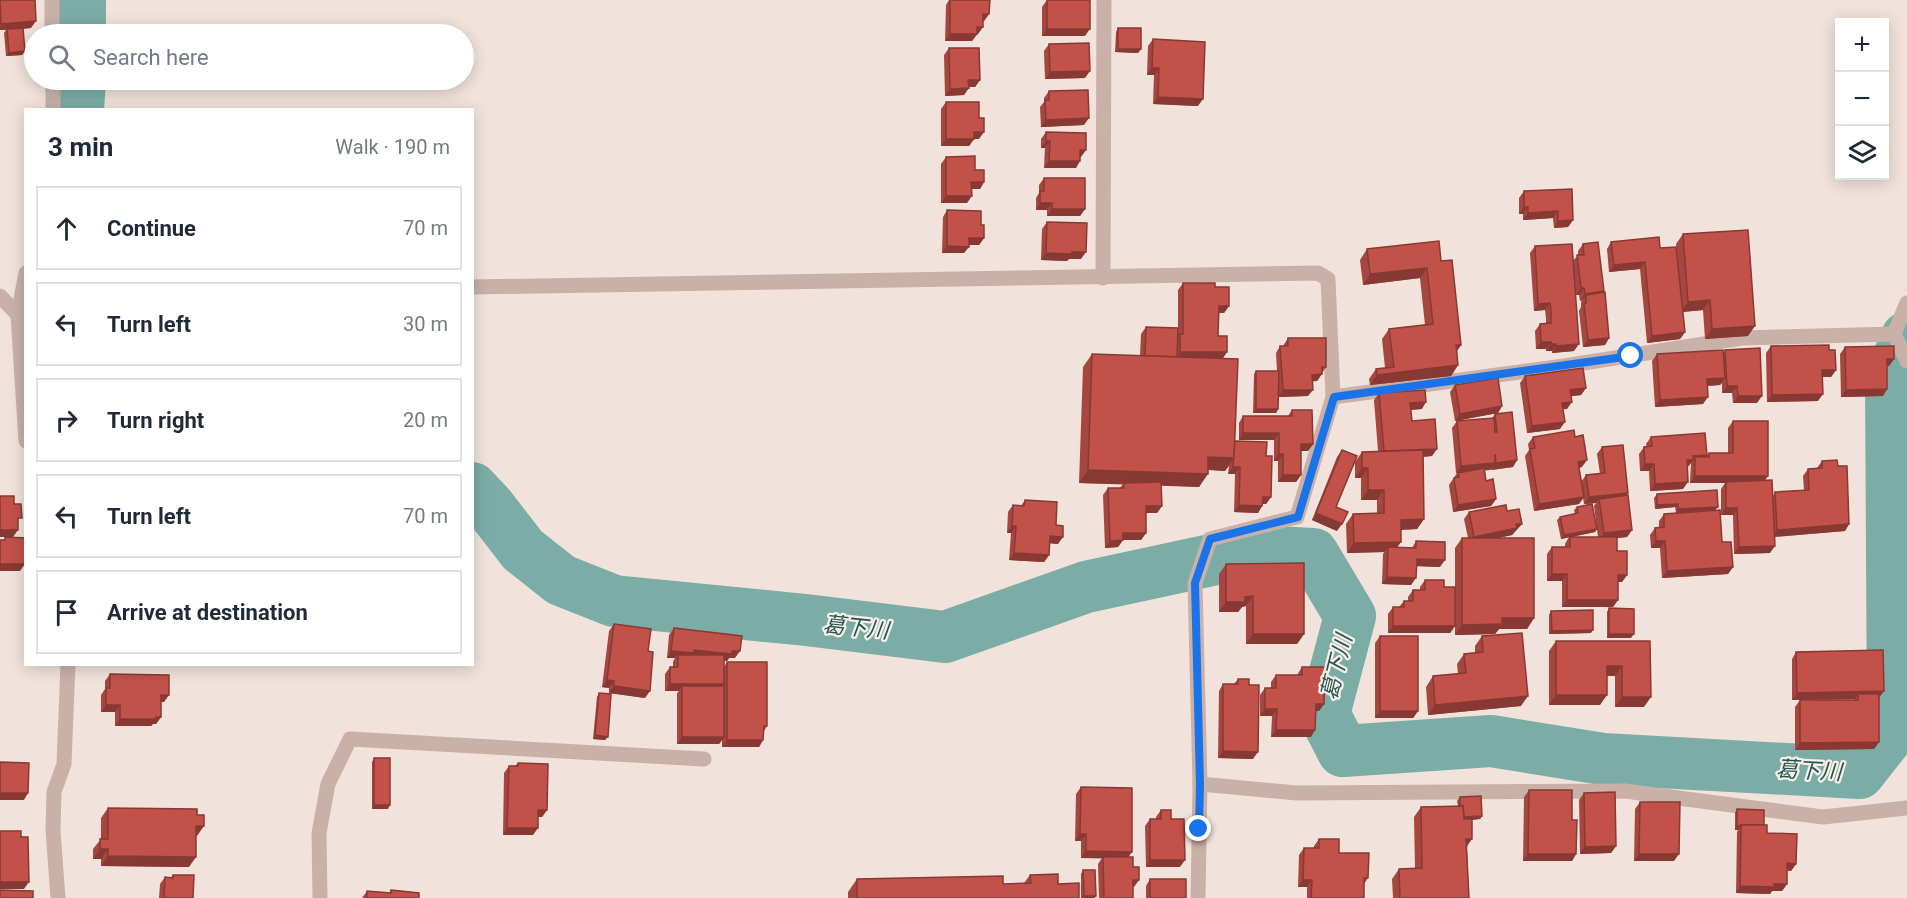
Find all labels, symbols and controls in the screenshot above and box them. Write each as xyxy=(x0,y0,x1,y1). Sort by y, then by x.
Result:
map controls xyxy=(1835,18,1889,180)
button: + xyxy=(1835,18,1889,72)
search box xyxy=(24,24,474,90)
icon: search xyxy=(45,41,78,74)
text: Search here xyxy=(93,45,209,70)
button: − xyxy=(1835,72,1889,126)
button: layers xyxy=(1835,126,1889,180)
text: 3 min xyxy=(48,132,113,162)
text: Walk · 190 m xyxy=(335,135,450,159)
icon: ahead xyxy=(50,212,83,245)
text: Continue xyxy=(107,216,196,241)
text: 70 m xyxy=(403,216,448,240)
icon: left xyxy=(50,308,83,341)
text: Turn left xyxy=(107,312,191,337)
text: 30 m xyxy=(403,312,448,336)
route start xyxy=(1617,342,1643,368)
icon: right xyxy=(50,404,83,437)
text: Turn right xyxy=(107,408,204,433)
text: 20 m xyxy=(403,408,448,432)
icon: left xyxy=(50,500,83,533)
text: Turn left xyxy=(107,504,191,529)
text: 70 m xyxy=(403,504,448,528)
icon: arrive xyxy=(50,596,83,629)
text: Arrive at destination xyxy=(107,600,308,625)
water label: 葛下川 xyxy=(822,612,892,644)
water label: 葛下川 xyxy=(1316,630,1357,702)
water label: 葛下川 xyxy=(1775,756,1845,785)
route end xyxy=(1185,815,1211,841)

